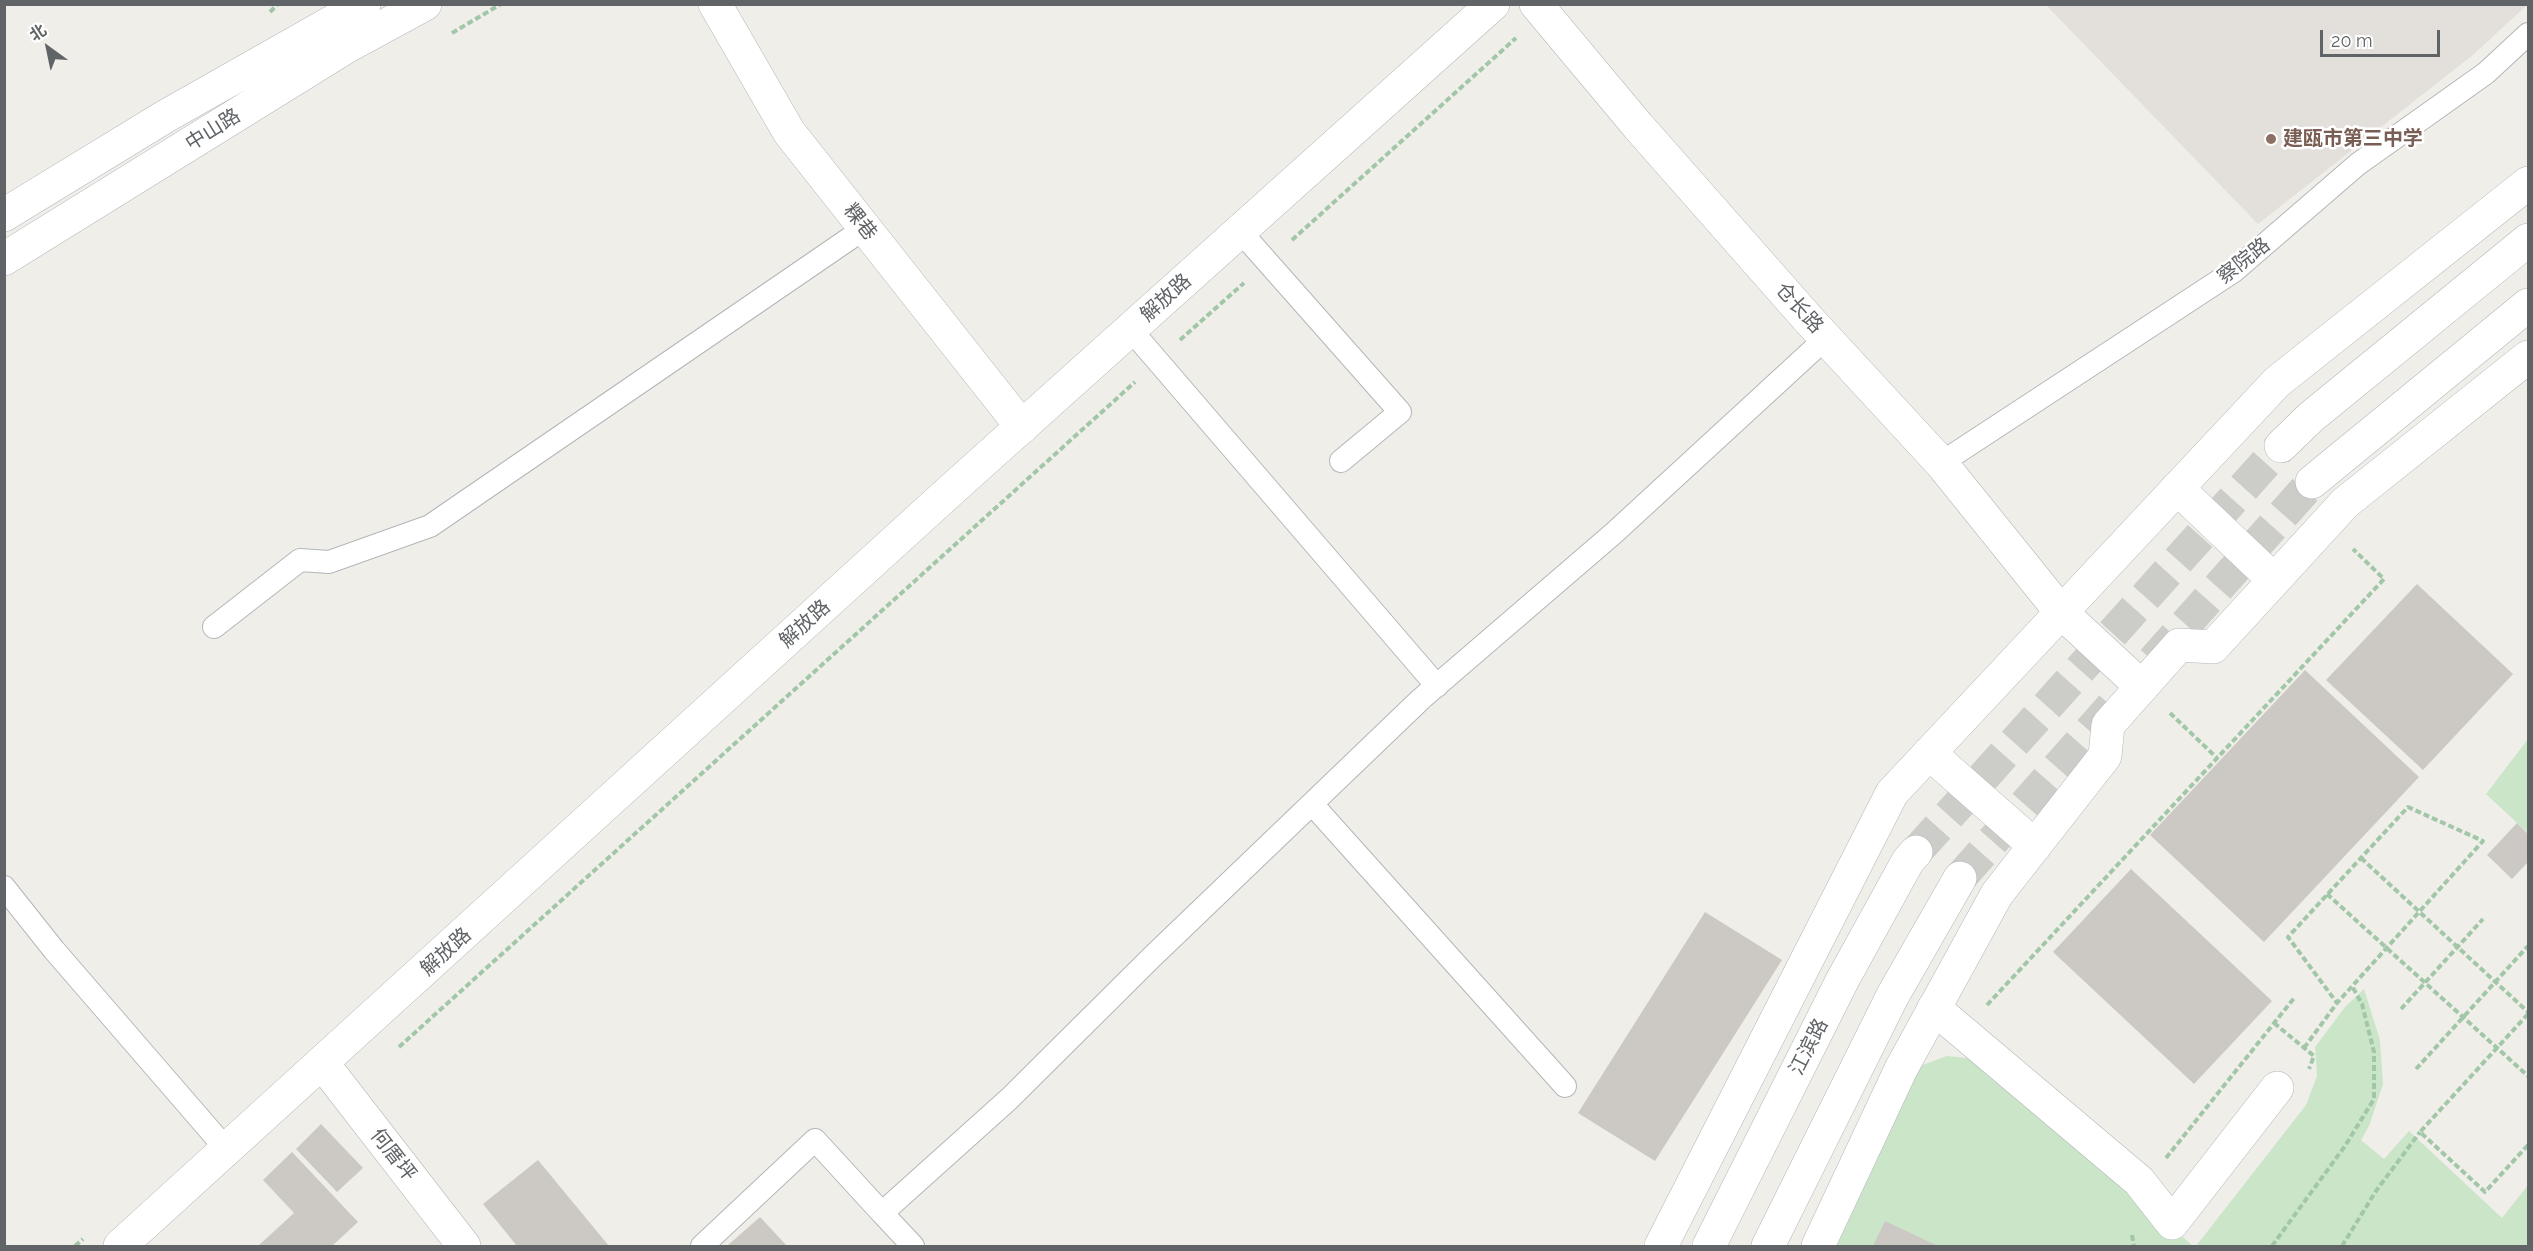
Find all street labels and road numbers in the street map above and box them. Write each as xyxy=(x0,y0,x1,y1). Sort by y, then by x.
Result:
street label: 中山路 xyxy=(181,104,245,156)
street label: 粿巷 xyxy=(838,199,882,245)
street label: 察院路 xyxy=(2213,233,2275,289)
street label: 解放路 xyxy=(1136,269,1196,327)
street label: 仓长路 xyxy=(1770,278,1828,338)
street label: 解放路 xyxy=(775,595,835,653)
street label: 解放路 xyxy=(416,923,476,981)
street label: 江滨路 xyxy=(1785,1015,1833,1079)
street label: 何厝坪 xyxy=(365,1124,421,1186)

